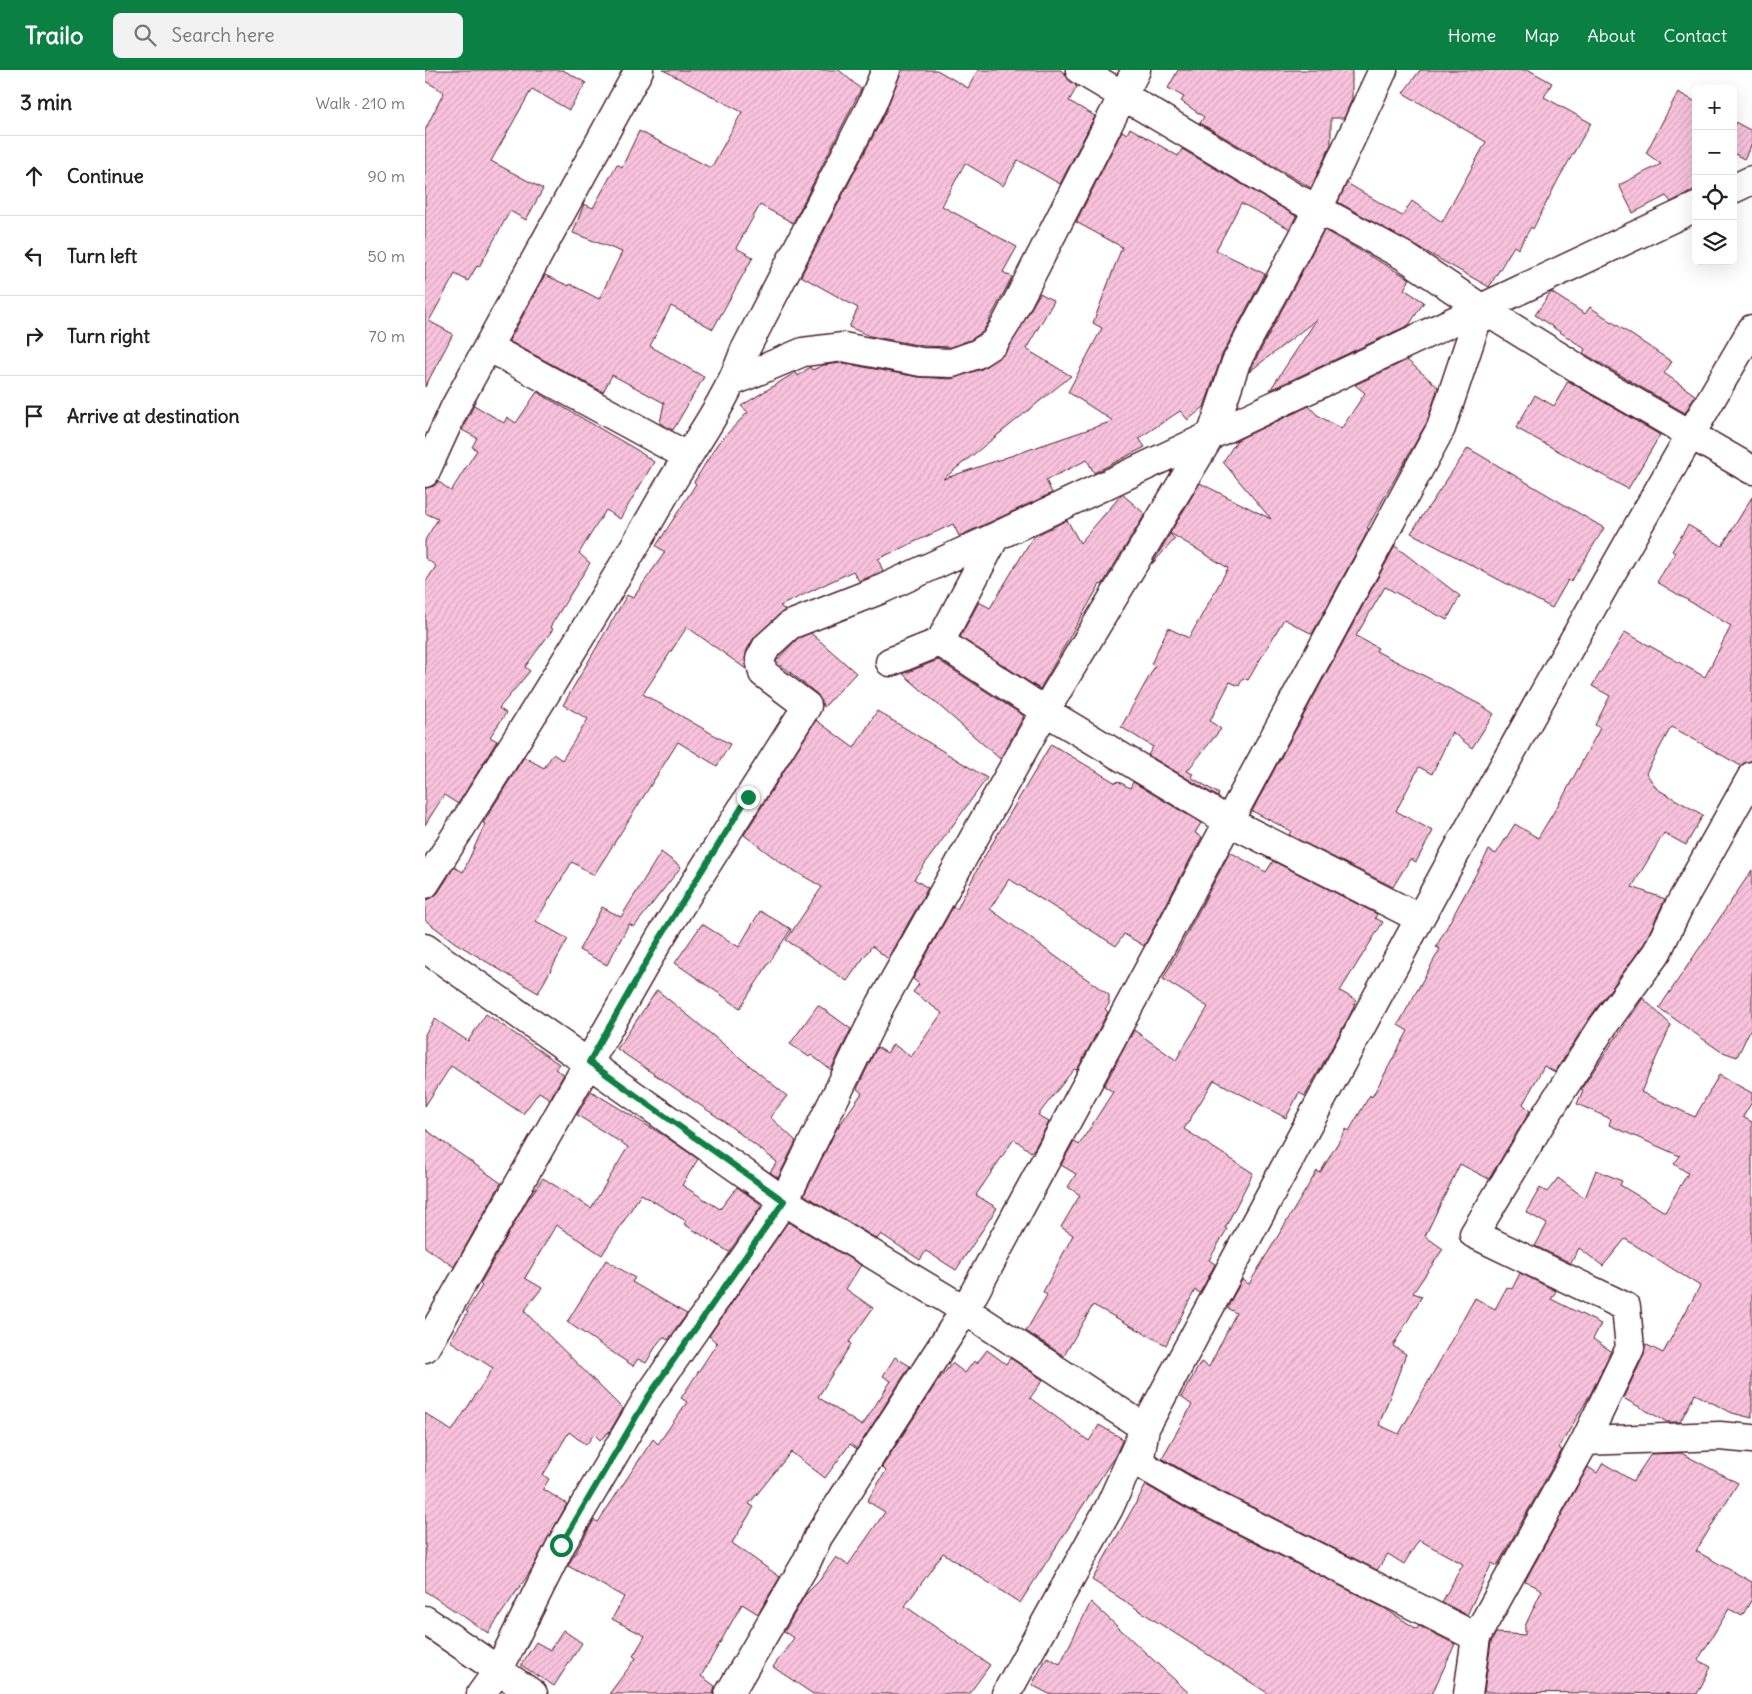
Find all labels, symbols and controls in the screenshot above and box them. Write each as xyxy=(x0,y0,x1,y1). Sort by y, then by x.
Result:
search box xyxy=(113,13,463,58)
text: Trailo xyxy=(25,20,83,50)
icon: search xyxy=(131,21,159,49)
text: Search here xyxy=(171,23,274,47)
text: Home xyxy=(1448,24,1496,47)
text: Map xyxy=(1524,24,1559,47)
text: About xyxy=(1587,24,1635,47)
text: Contact xyxy=(1663,24,1727,47)
map controls xyxy=(1692,85,1737,265)
button: + xyxy=(1692,85,1737,130)
text: 3 min xyxy=(20,89,72,116)
text: Walk · 210 m xyxy=(315,93,405,113)
button: − xyxy=(1692,130,1737,175)
icon: ahead xyxy=(20,162,48,190)
text: Continue xyxy=(67,164,144,188)
text: 90 m xyxy=(367,166,405,186)
button: locate xyxy=(1692,175,1737,220)
button: layers xyxy=(1692,220,1737,265)
icon: left xyxy=(20,242,48,270)
text: Turn left xyxy=(67,244,137,268)
text: 50 m xyxy=(367,246,405,266)
icon: right xyxy=(20,322,48,350)
text: Turn right xyxy=(67,324,150,348)
text: 70 m xyxy=(369,326,405,346)
icon: arrive xyxy=(20,402,48,430)
text: Arrive at destination xyxy=(67,404,240,428)
route end xyxy=(737,786,760,809)
route start xyxy=(550,1534,573,1557)

